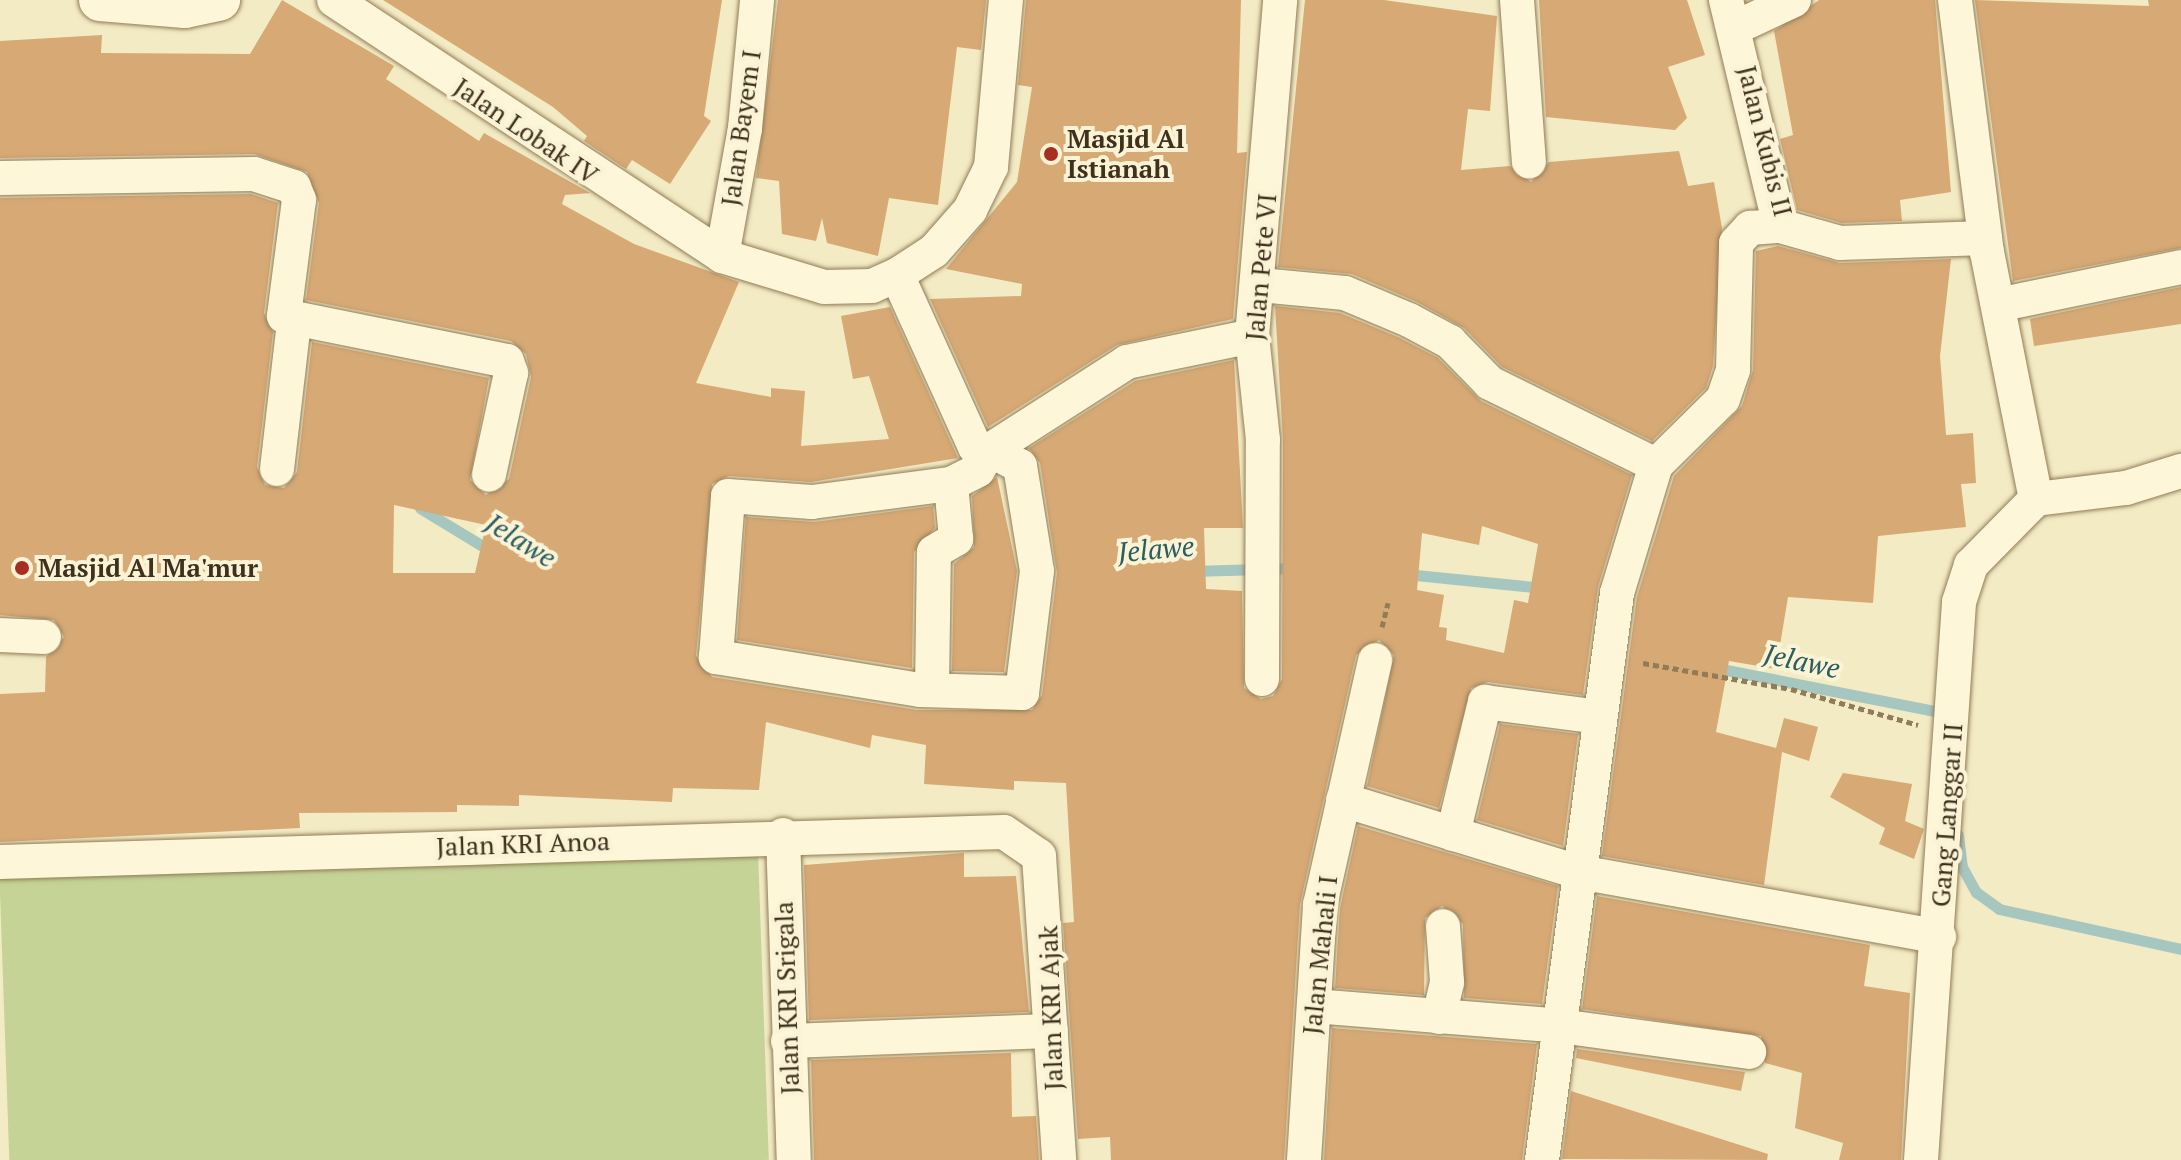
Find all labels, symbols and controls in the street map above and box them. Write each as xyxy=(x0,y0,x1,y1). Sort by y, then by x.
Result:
street label: Jalan Bayem I xyxy=(715,48,767,208)
street label: Jalan Kubis II xyxy=(1731,62,1799,220)
street label: Jalan Lobak IV xyxy=(448,71,604,191)
place label: Masjid Al Istianah xyxy=(1067,123,1185,184)
marker: Masjid Al Istianah xyxy=(1042,145,1060,163)
street label: Jalan Pete VI xyxy=(1239,192,1283,342)
water label: Jelawe xyxy=(480,505,562,575)
water label: Jelawe xyxy=(1116,529,1196,569)
place label: Masjid Al Ma'mur xyxy=(38,552,258,584)
marker: Masjid Al Ma'mur xyxy=(13,559,31,577)
water label: Jelawe xyxy=(1761,637,1843,685)
street label: Gang Langgar II xyxy=(1925,722,1969,908)
street label: Jalan KRI Anoa xyxy=(435,825,611,863)
street label: Jalan Mahali I xyxy=(1296,874,1344,1036)
street label: Jalan KRI Srigala xyxy=(768,901,806,1095)
street label: Jalan KRI Ajak xyxy=(1033,925,1069,1091)

